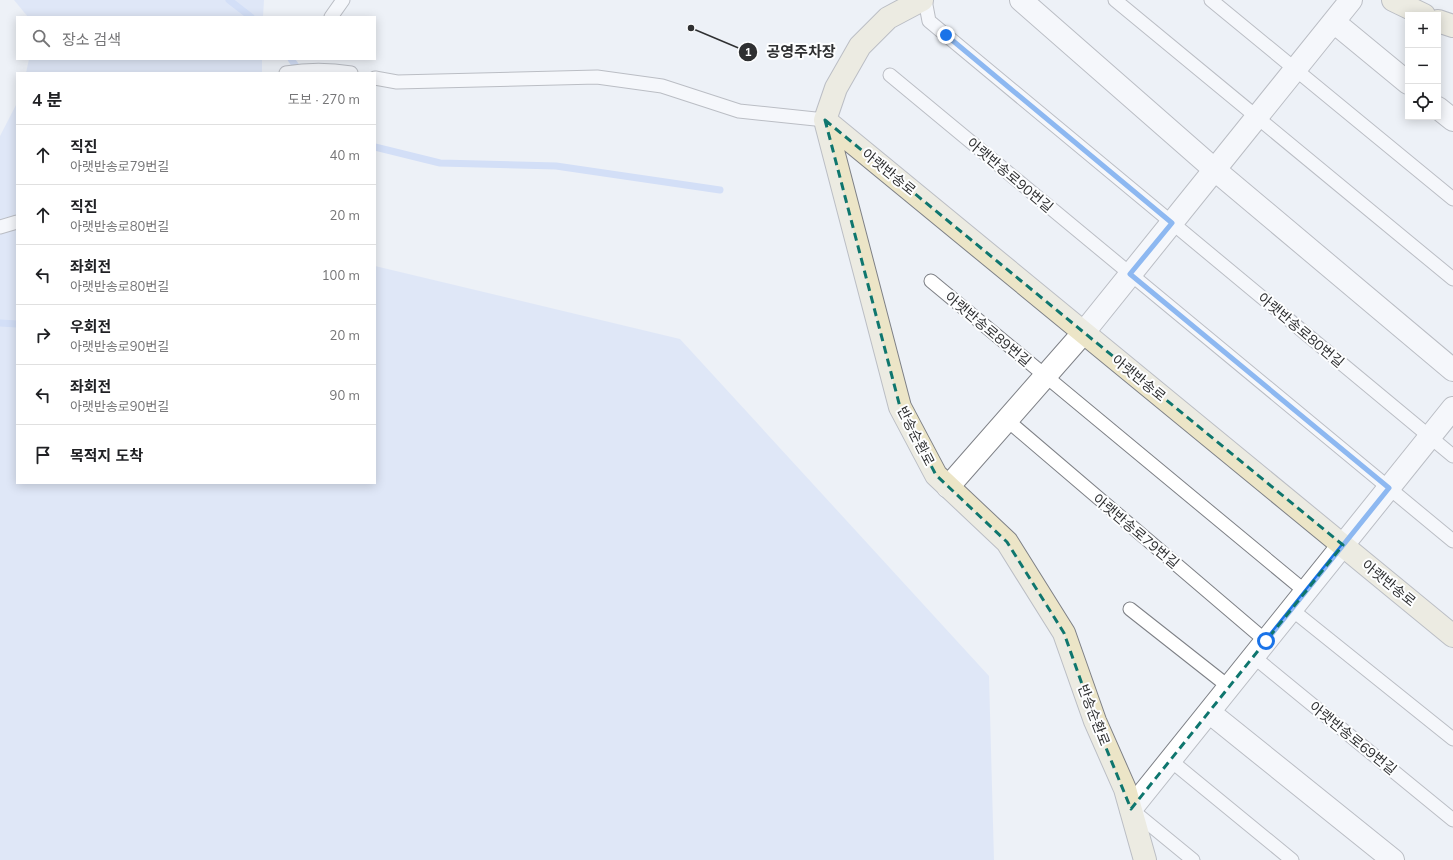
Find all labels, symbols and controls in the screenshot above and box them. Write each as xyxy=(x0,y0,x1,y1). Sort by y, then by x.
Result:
map controls xyxy=(1405,12,1441,120)
button: + xyxy=(1405,12,1441,48)
search box xyxy=(16,16,376,60)
route end xyxy=(937,26,955,44)
icon: search xyxy=(30,27,52,49)
text: 장소 검색 xyxy=(62,30,121,49)
callout: 공영주차장 xyxy=(738,39,843,66)
text: 공영주차장 xyxy=(766,42,836,61)
text: 1 xyxy=(744,44,752,59)
button: − xyxy=(1405,48,1441,84)
button: locate xyxy=(1405,84,1441,120)
text: 4 분 xyxy=(32,89,63,110)
text: 도보 · 270 m xyxy=(288,91,360,107)
street label: 아랫반송로90번길 xyxy=(963,134,1057,216)
text: 직진 xyxy=(70,137,98,156)
icon: ahead xyxy=(32,144,54,166)
street label: 아랫반송로 xyxy=(858,145,920,199)
text: 40 m xyxy=(330,147,360,163)
text: 아랫반송로79번길 xyxy=(70,158,169,174)
text: 직진 xyxy=(70,197,98,216)
icon: ahead xyxy=(32,204,54,226)
text: 20 m xyxy=(330,207,360,223)
text: 아랫반송로80번길 xyxy=(70,218,169,234)
text: 좌회전 xyxy=(70,257,111,276)
icon: left xyxy=(32,264,54,286)
text: 100 m xyxy=(322,267,360,283)
text: 아랫반송로80번길 xyxy=(70,278,169,294)
street label: 아랫반송로89번길 xyxy=(941,288,1035,370)
street label: 아랫반송로80번길 xyxy=(1254,289,1348,371)
text: 우회전 xyxy=(70,317,111,336)
icon: right xyxy=(32,324,54,346)
text: 20 m xyxy=(330,327,360,343)
text: 아랫반송로90번길 xyxy=(70,338,169,354)
street label: 아랫반송로 xyxy=(1108,351,1170,405)
text: 좌회전 xyxy=(70,377,111,396)
icon: left xyxy=(32,384,54,406)
text: 90 m xyxy=(330,387,360,403)
text: 아랫반송로90번길 xyxy=(70,398,169,414)
street label: 반송순환로 xyxy=(893,403,939,469)
icon: arrive xyxy=(32,444,54,466)
text: 목적지 도착 xyxy=(70,446,143,465)
street label: 아랫반송로79번길 xyxy=(1089,490,1183,572)
street label: 아랫반송로 xyxy=(1358,556,1420,610)
route start xyxy=(1257,632,1275,650)
street label: 반송순환로 xyxy=(1074,682,1114,748)
street label: 아랫반송로69번길 xyxy=(1306,697,1400,779)

